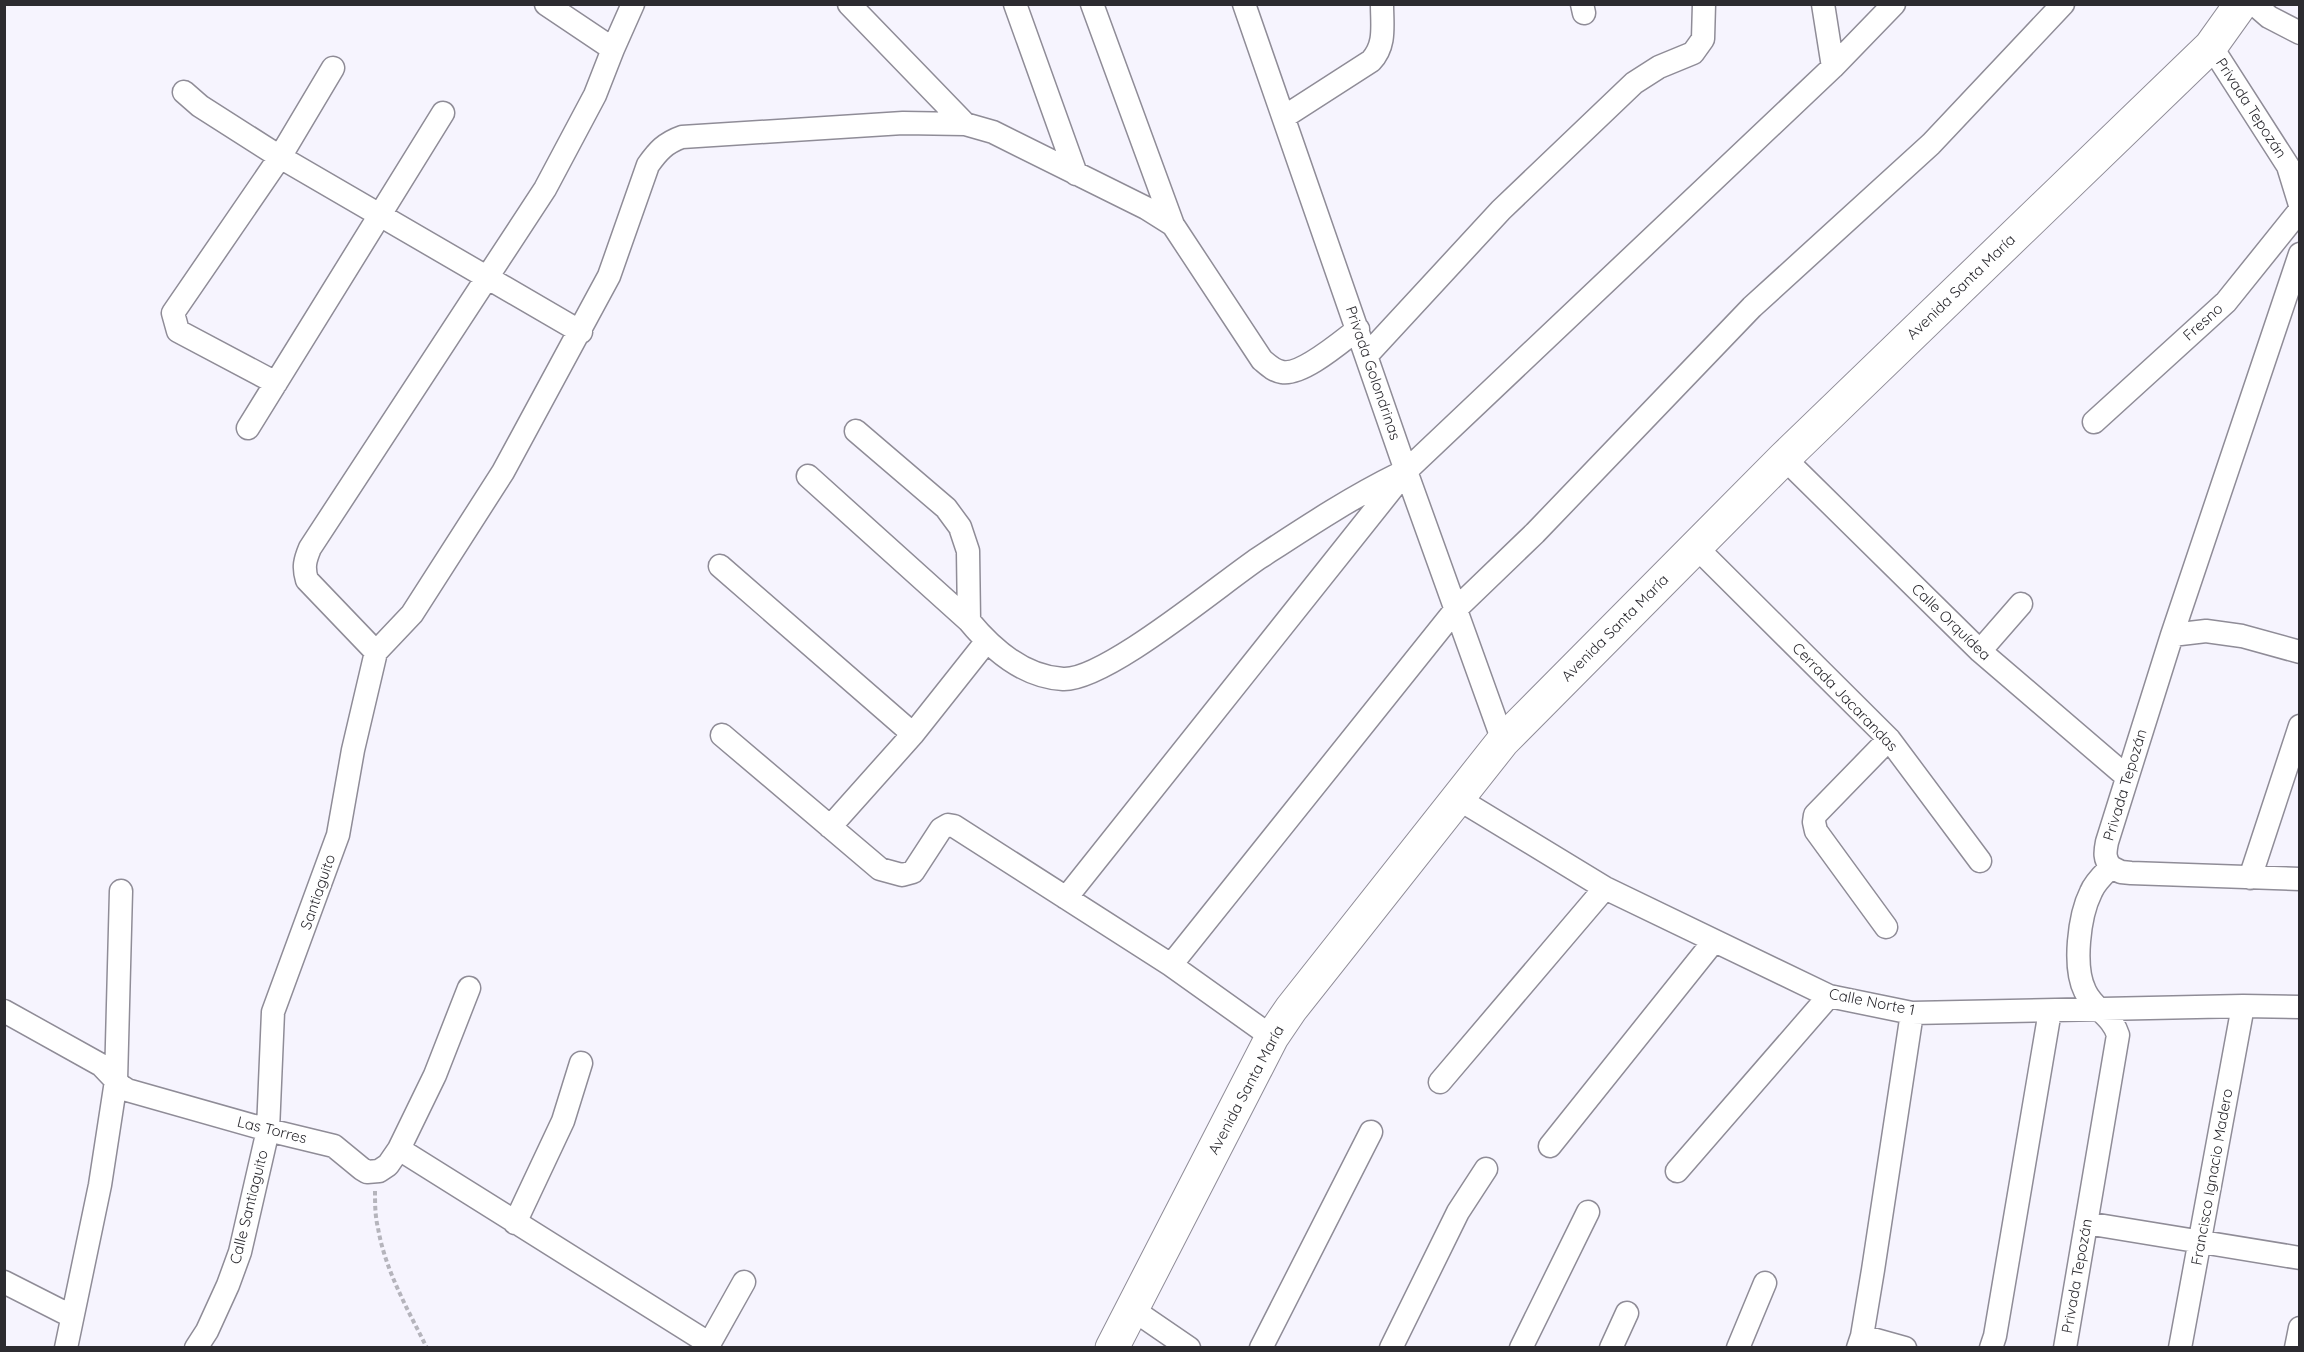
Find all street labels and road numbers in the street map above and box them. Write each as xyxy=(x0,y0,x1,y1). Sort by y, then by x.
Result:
street label: Privada Tepozán xyxy=(2212,54,2291,161)
street label: Avenida Santa María xyxy=(1902,230,2019,343)
street label: Fresno xyxy=(2179,299,2227,344)
street label: Privada Golondrinas xyxy=(1342,303,1405,442)
street label: Avenida Santa María xyxy=(1557,570,1672,685)
street label: Calle Orquídea xyxy=(1908,579,1995,664)
street label: Cerrada Jacarandas xyxy=(1788,638,1902,755)
street label: Privada Tepozán xyxy=(2098,727,2151,843)
street label: Santiaguito xyxy=(296,852,339,932)
street label: Calle Norte 1 xyxy=(1828,984,1917,1019)
street label: Avenida Santa María xyxy=(1203,1022,1288,1158)
street label: Francisco Ignacio Madero xyxy=(2187,1087,2236,1267)
street label: Las Torres xyxy=(235,1112,309,1147)
street label: Calle Santiaguito xyxy=(225,1148,272,1266)
street label: Privada Tepozán xyxy=(2057,1217,2096,1335)

